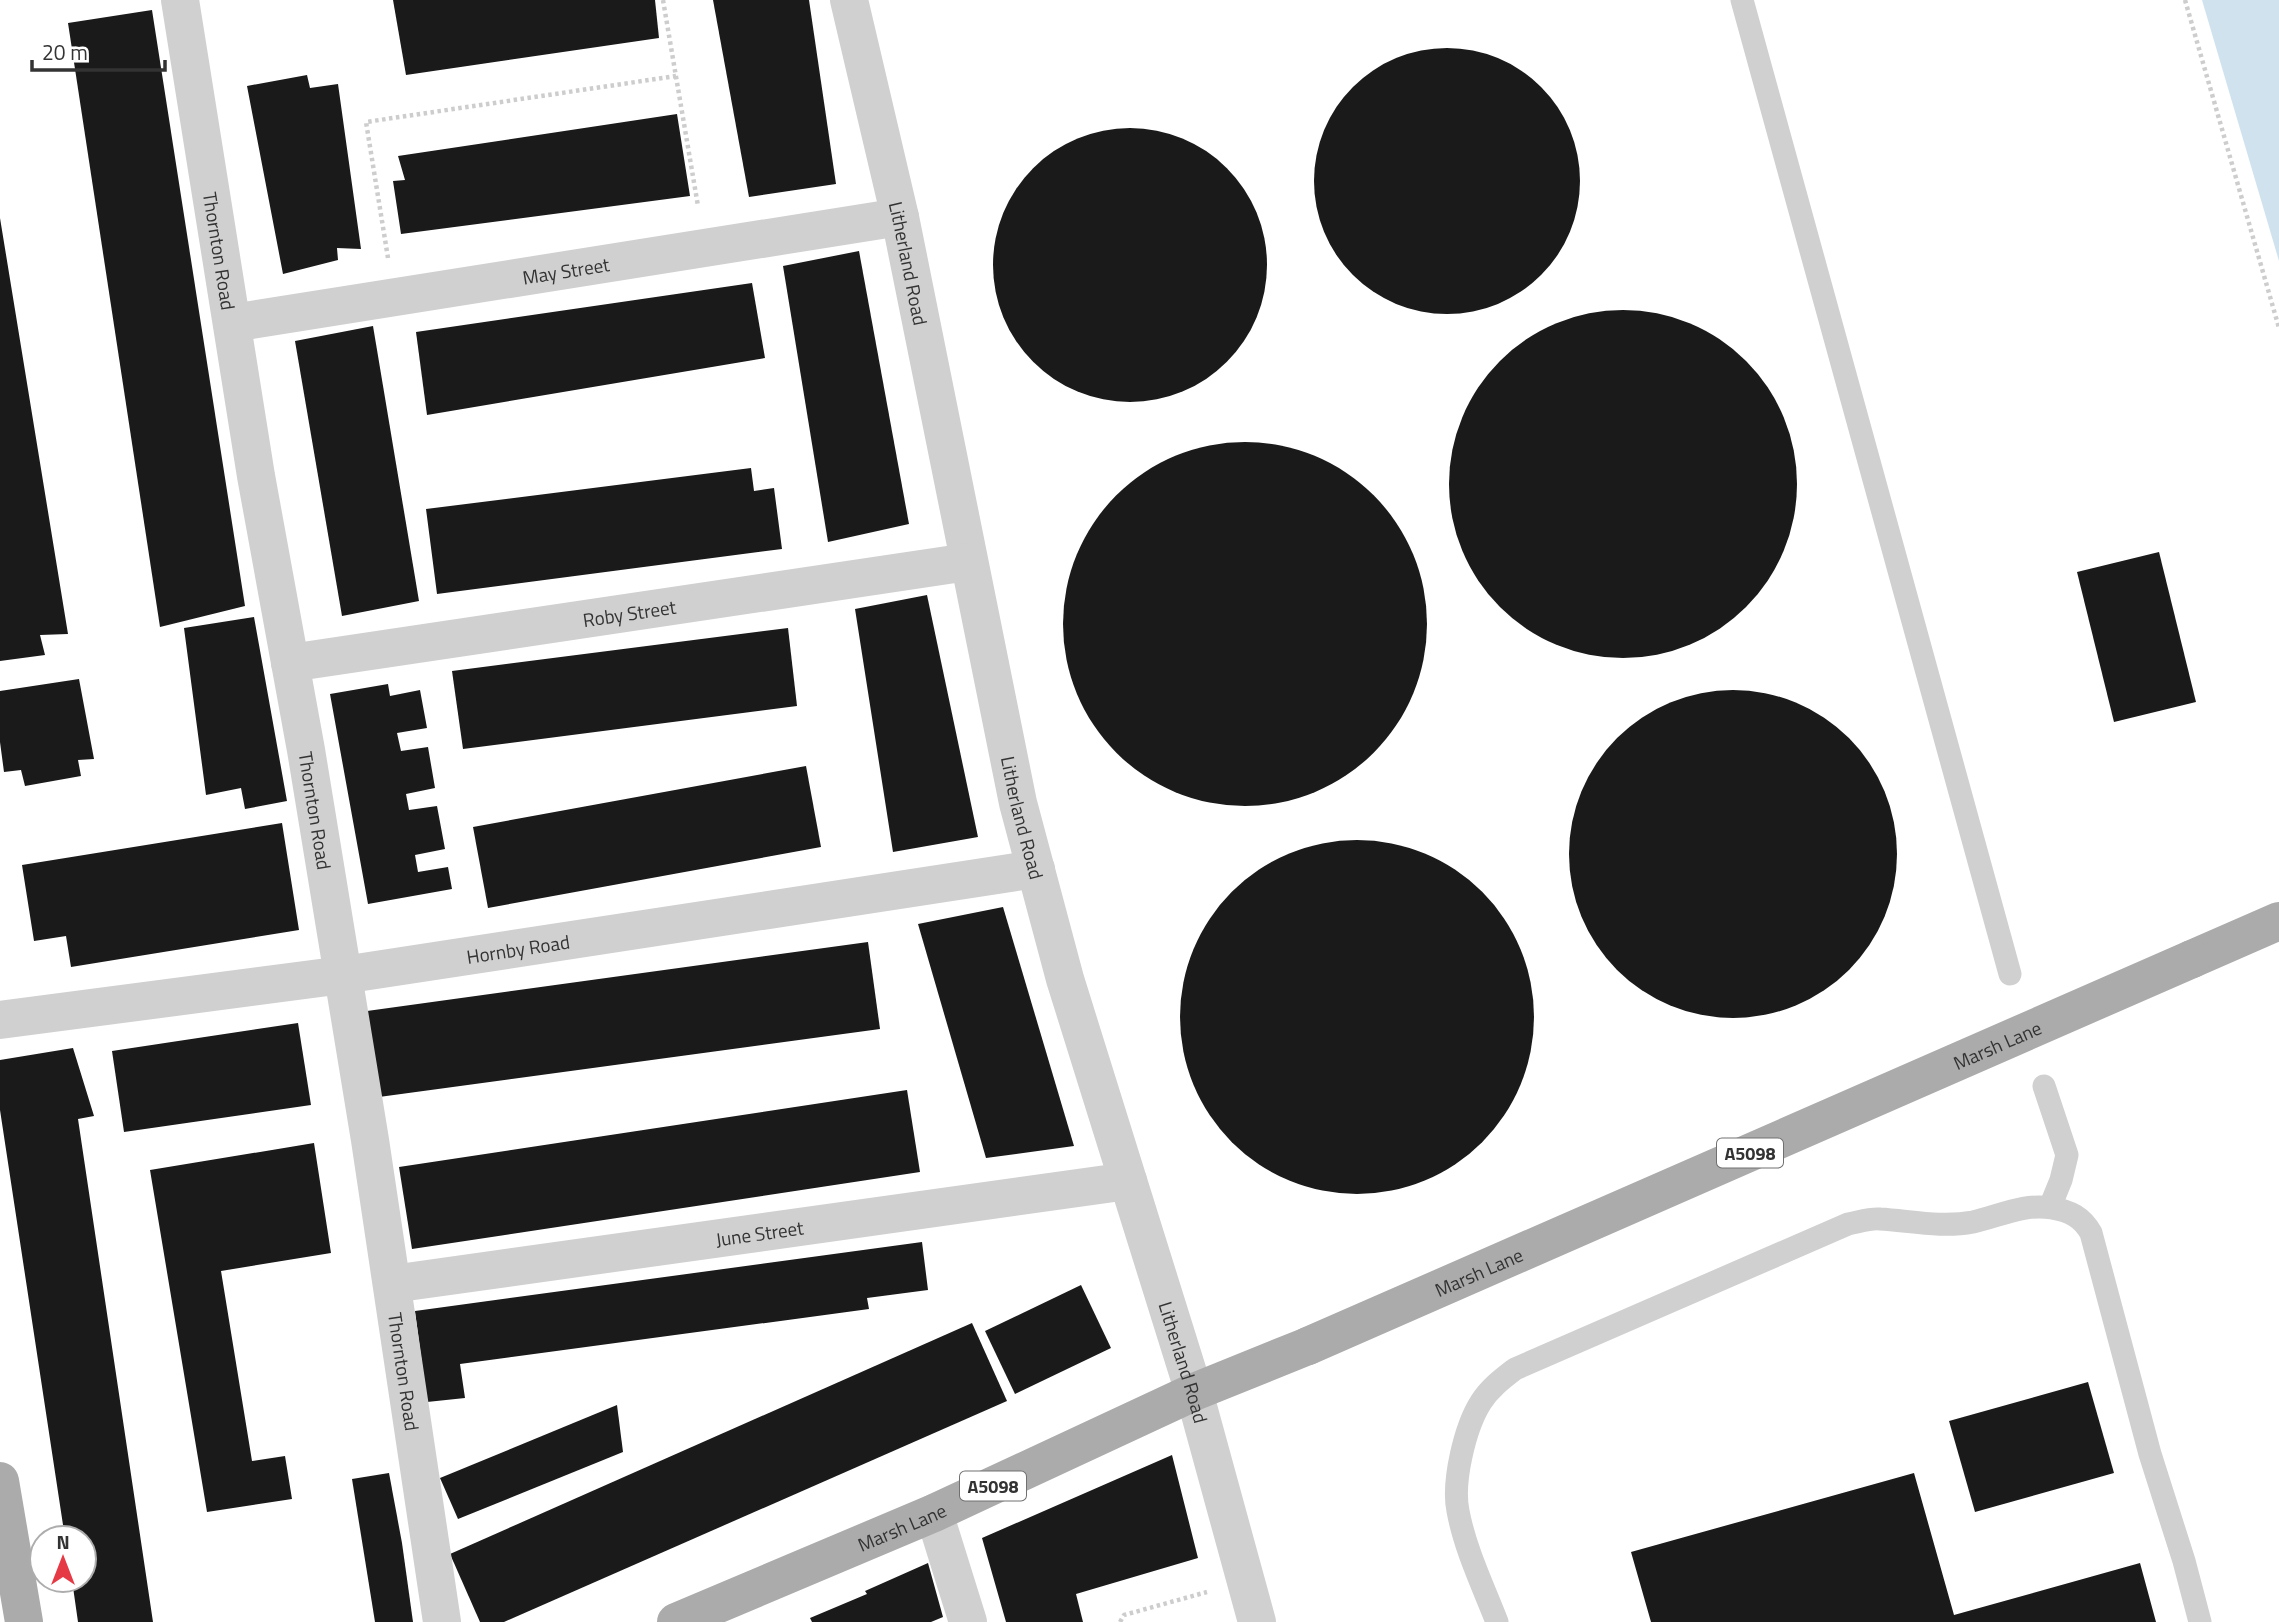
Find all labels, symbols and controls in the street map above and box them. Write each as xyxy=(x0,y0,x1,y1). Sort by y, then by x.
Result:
scale bar xyxy=(32,28,164,72)
text: 20 m xyxy=(42,36,88,68)
street label: Thornton Road xyxy=(196,190,244,312)
street label: Litherland Road xyxy=(882,198,936,328)
street label: May Street xyxy=(520,249,612,291)
street label: Roby Street xyxy=(581,591,678,634)
street label: Thornton Road xyxy=(292,749,340,872)
street label: Litherland Road xyxy=(994,753,1052,882)
street label: Hornby Road xyxy=(464,926,572,970)
street label: Marsh Lane xyxy=(1948,1012,2046,1077)
road number: A5098 xyxy=(1717,1138,1783,1168)
street label: June Street xyxy=(714,1212,806,1253)
street label: Marsh Lane xyxy=(1430,1239,1527,1303)
street label: Litherland Road xyxy=(1152,1298,1216,1426)
street label: Thornton Road xyxy=(381,1311,428,1433)
road number: A5098 xyxy=(960,1471,1026,1500)
street label: Marsh Lane xyxy=(853,1495,951,1558)
north arrow xyxy=(28,1524,98,1594)
text: N xyxy=(56,1527,70,1556)

